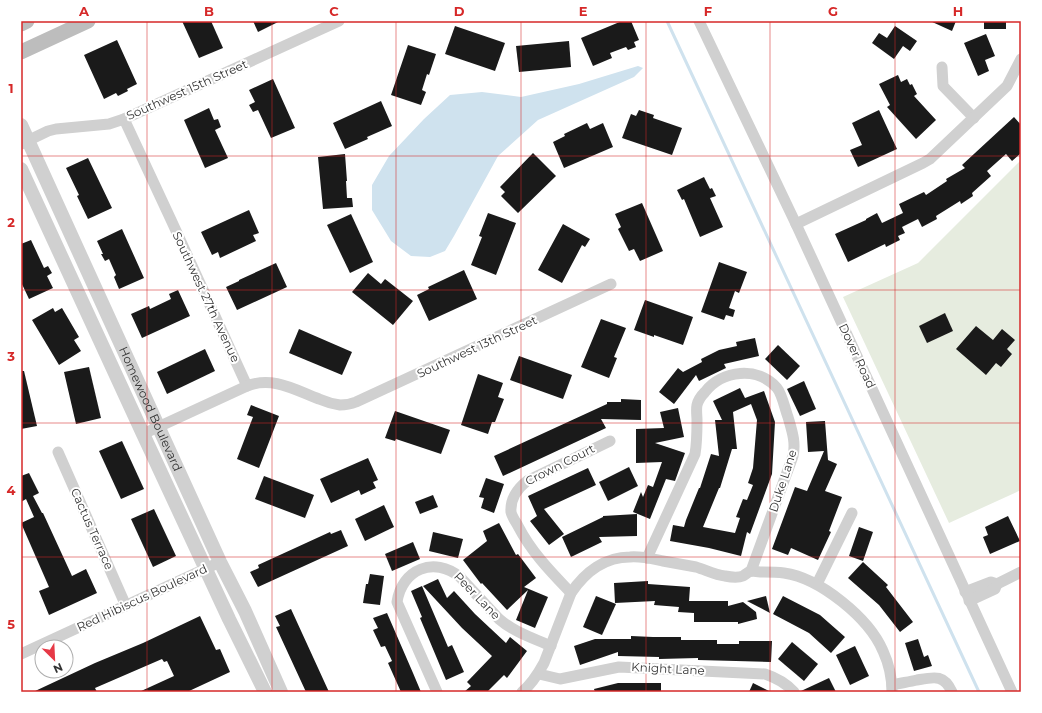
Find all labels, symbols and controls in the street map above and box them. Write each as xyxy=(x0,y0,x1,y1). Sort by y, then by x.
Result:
text: A xyxy=(78,3,90,19)
text: B xyxy=(204,3,214,19)
text: C xyxy=(329,3,339,19)
text: D xyxy=(454,3,465,19)
text: E xyxy=(579,3,588,19)
text: F xyxy=(704,3,712,19)
text: G xyxy=(828,3,838,19)
text: H xyxy=(953,3,963,19)
street label: Southwest 15th Street xyxy=(124,56,250,123)
text: 1 xyxy=(8,80,14,96)
text: 2 xyxy=(7,214,15,230)
street label: Southwest 27th Avenue xyxy=(170,229,243,364)
street label: Southwest 13th Street xyxy=(414,312,539,381)
street label: Dover Road xyxy=(836,321,879,391)
street label: Homewood Boulevard xyxy=(116,344,186,473)
text: 3 xyxy=(6,348,15,364)
street label: Crown Court xyxy=(523,441,597,488)
street label: Duke Lane xyxy=(765,448,800,514)
text: 4 xyxy=(7,482,16,498)
street label: Cactus Terrace xyxy=(68,486,117,572)
street label: Red Hibiscus Boulevard xyxy=(74,561,209,634)
street label: Peer Lane xyxy=(451,569,504,623)
text: 5 xyxy=(7,616,15,632)
north arrow xyxy=(34,639,74,679)
street label: Knight Lane xyxy=(631,659,705,678)
text: N xyxy=(51,660,65,676)

